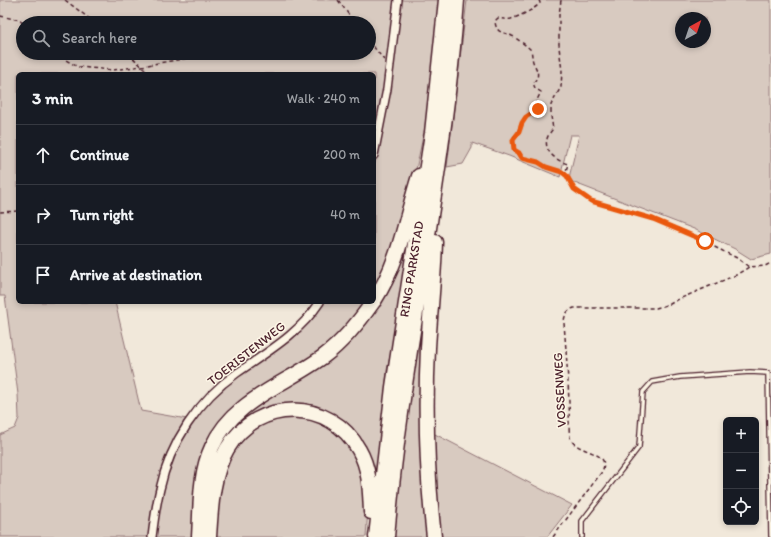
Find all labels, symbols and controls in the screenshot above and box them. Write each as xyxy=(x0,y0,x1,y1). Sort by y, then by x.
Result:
north arrow xyxy=(675,12,711,48)
search box xyxy=(16,16,376,60)
icon: search xyxy=(30,27,52,49)
text: Search here xyxy=(62,29,137,47)
text: 3 min xyxy=(32,88,73,108)
text: Walk · 240 m xyxy=(287,91,360,106)
route end xyxy=(529,100,547,118)
icon: ahead xyxy=(32,144,54,166)
text: Continue xyxy=(70,146,129,164)
text: 200 m xyxy=(323,147,360,162)
icon: right xyxy=(32,204,54,226)
text: Turn right xyxy=(70,206,134,224)
text: 40 m xyxy=(330,207,360,222)
street label: RING PARKSTAD xyxy=(396,220,427,318)
route start xyxy=(696,232,714,250)
icon: arrive xyxy=(32,264,54,286)
text: Arrive at destination xyxy=(70,266,202,284)
street label: TOERISTENWEG xyxy=(204,318,288,388)
street label: VOSSENWEG xyxy=(550,352,569,428)
map controls xyxy=(723,417,759,525)
button: + xyxy=(723,417,759,453)
button: − xyxy=(723,453,759,489)
button: locate xyxy=(723,489,759,525)

